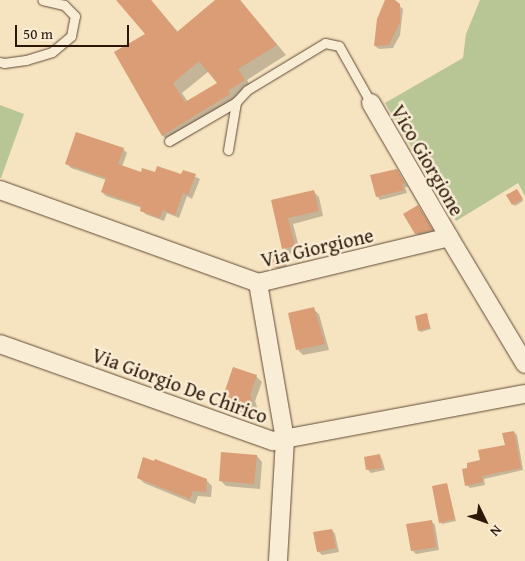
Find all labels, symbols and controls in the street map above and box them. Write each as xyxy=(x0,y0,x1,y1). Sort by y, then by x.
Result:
scale bar xyxy=(18,15,131,47)
text: 50 m xyxy=(23,23,53,44)
street label: Vico Giorgione xyxy=(387,100,469,220)
street label: Via Giorgione xyxy=(258,222,376,272)
street label: Via Giorgio De Chirico xyxy=(89,342,271,428)
north arrow xyxy=(460,496,510,546)
text: N xyxy=(486,521,507,541)

